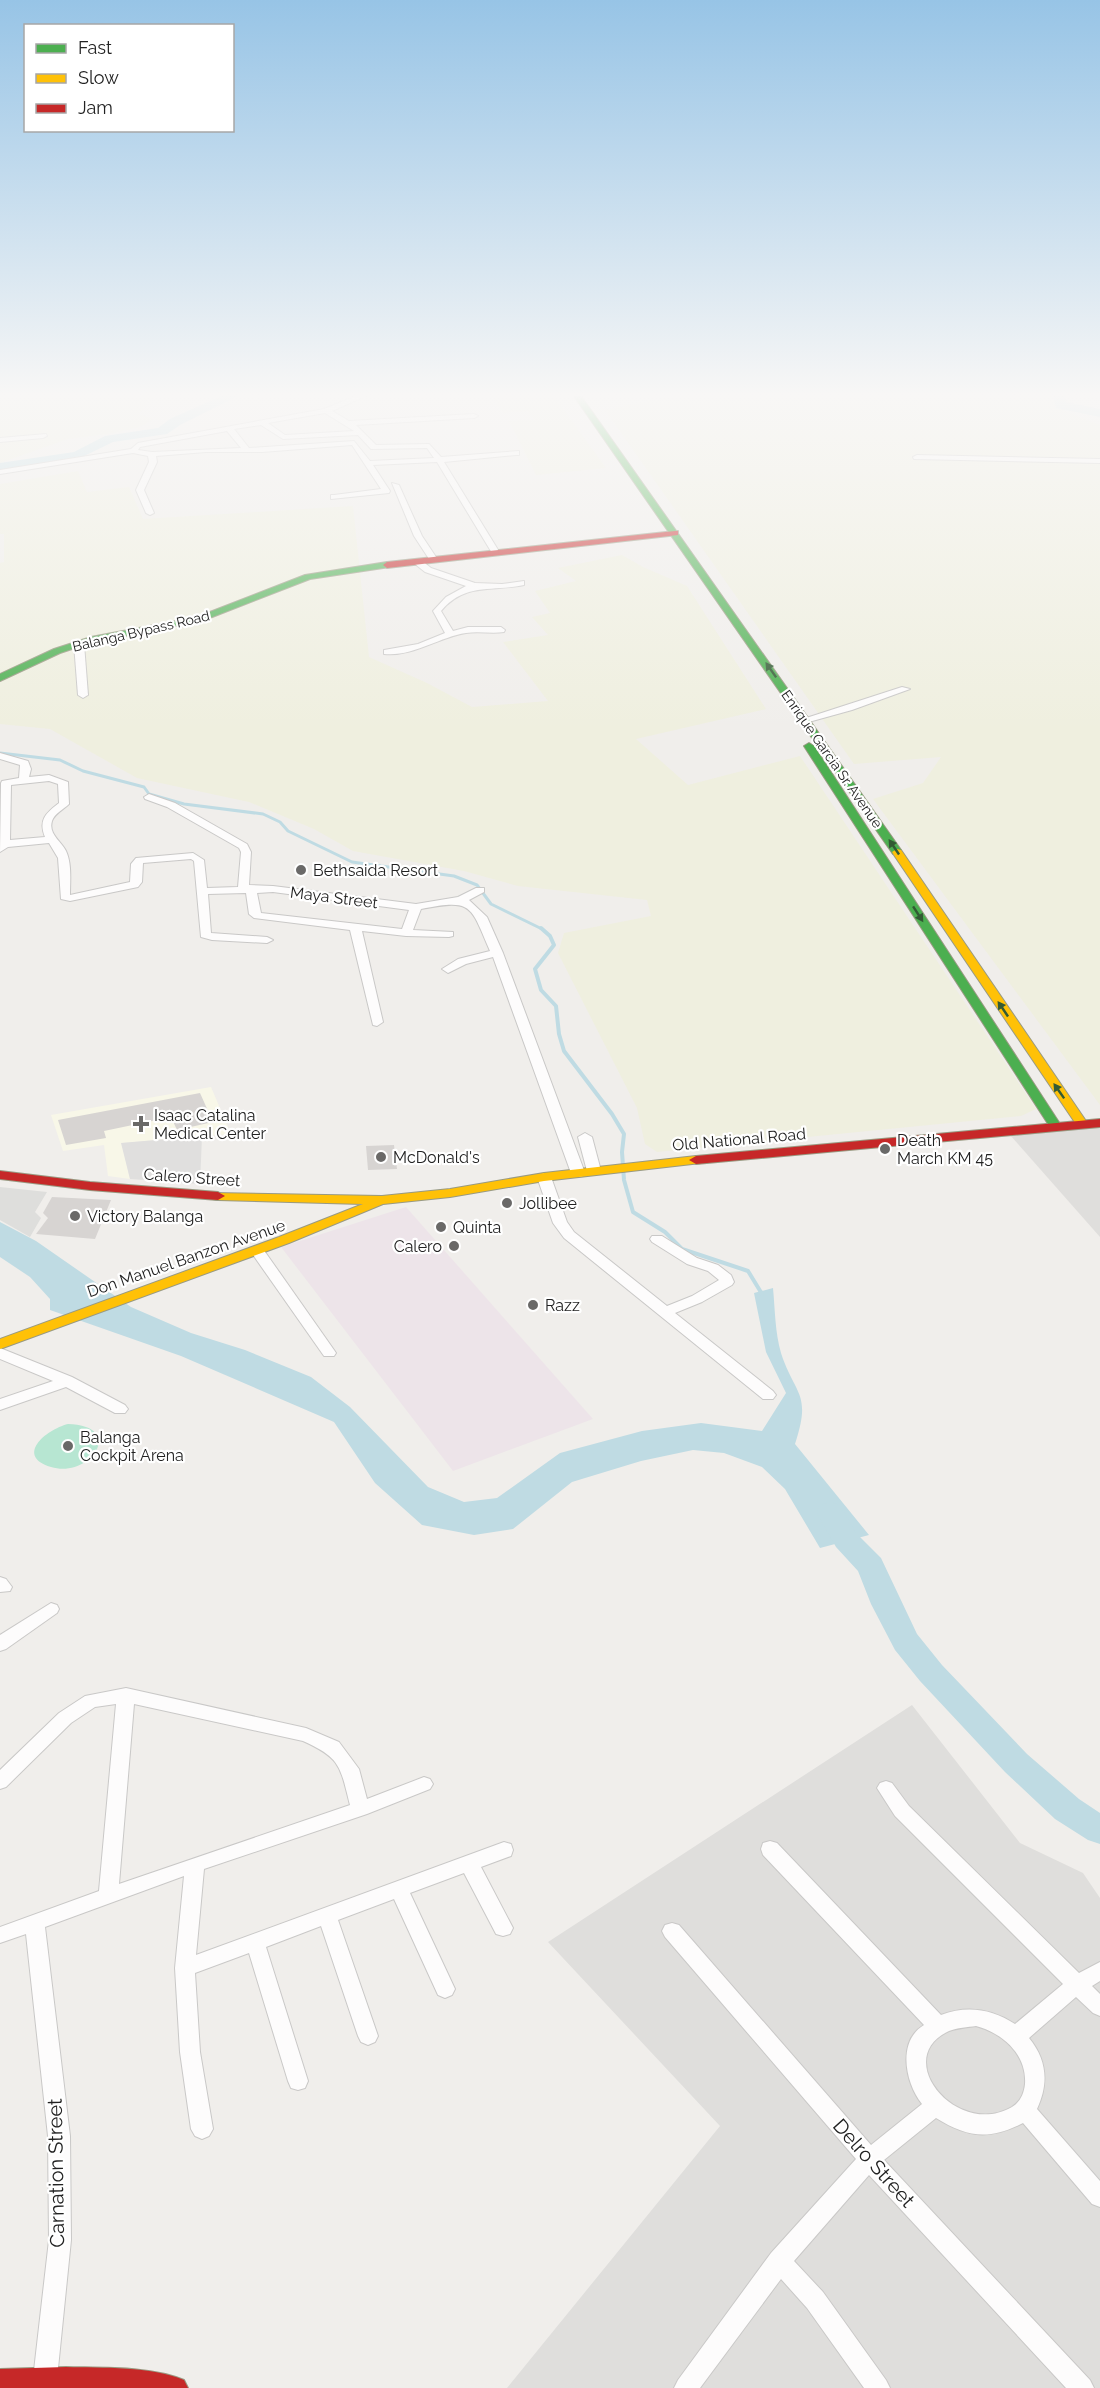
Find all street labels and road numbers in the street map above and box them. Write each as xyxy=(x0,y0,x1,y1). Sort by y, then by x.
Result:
street label: Balanga Bypass Road xyxy=(71,607,211,655)
street label: Enrique Garcia Sr. Avenue xyxy=(778,687,886,831)
street label: Maya Street xyxy=(289,883,379,912)
street label: Old National Road xyxy=(671,1124,807,1155)
street label: Calero Street xyxy=(143,1165,242,1190)
street label: Don Manuel Banzon Avenue xyxy=(85,1216,288,1301)
street label: Carnation Street xyxy=(43,2098,69,2248)
street label: Delro Street xyxy=(828,2114,920,2212)

